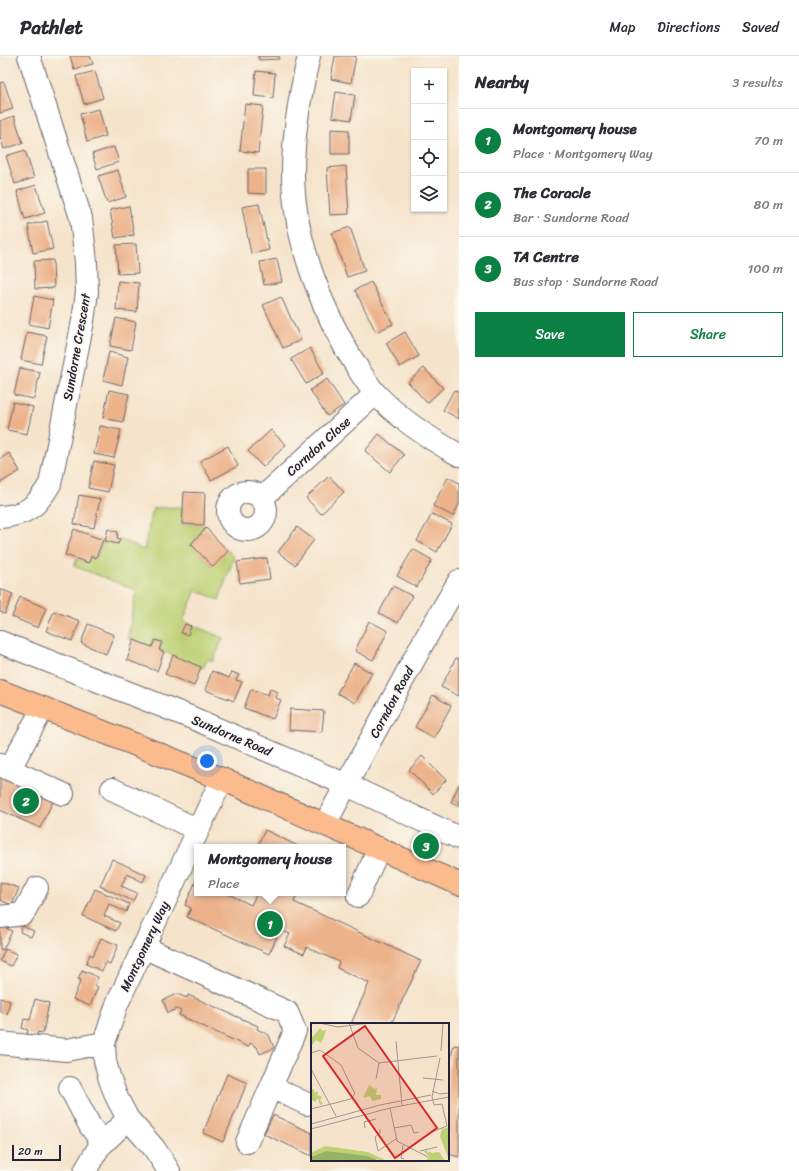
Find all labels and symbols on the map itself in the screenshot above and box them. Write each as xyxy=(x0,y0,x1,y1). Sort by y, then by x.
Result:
street label: Sundorne Crescent xyxy=(56,291,97,402)
street label: Corndon Close xyxy=(280,410,356,482)
street label: Corndon Road xyxy=(363,661,421,742)
street label: Sundorne Road xyxy=(188,708,277,763)
your location xyxy=(197,751,217,771)
pin: 2 xyxy=(13,786,39,816)
pin: 3 xyxy=(413,831,439,861)
street label: Montgomery Way xyxy=(113,897,176,995)
pin: 1 xyxy=(257,909,283,939)
inset map xyxy=(311,1023,449,1161)
scale bar xyxy=(12,1143,61,1162)

